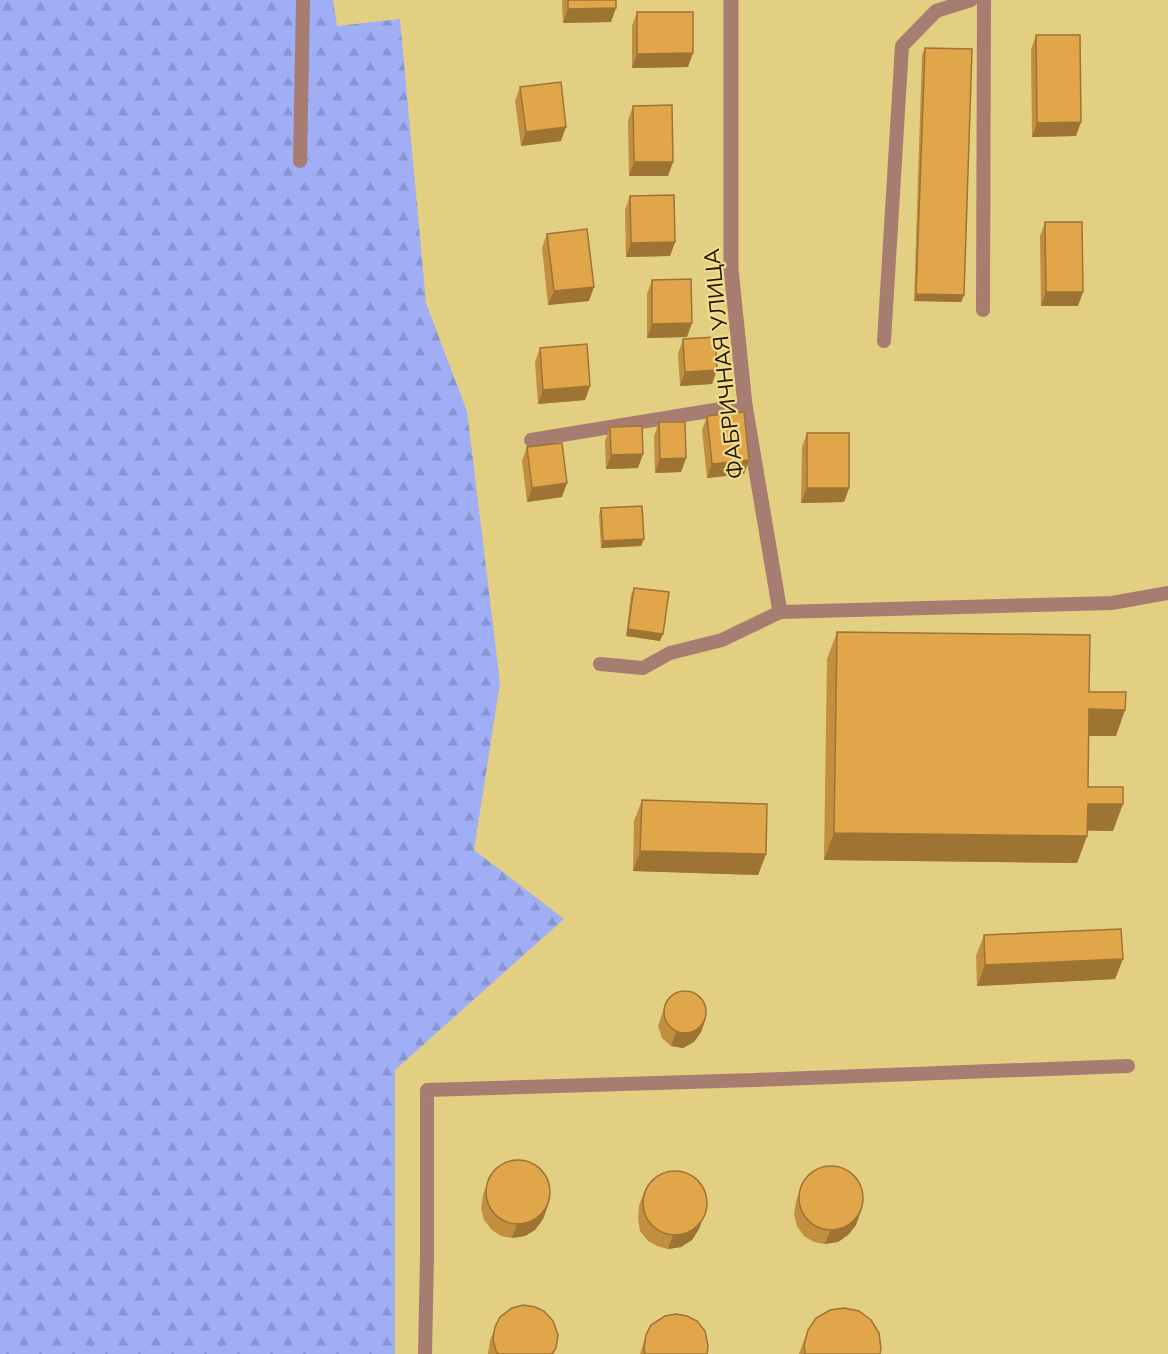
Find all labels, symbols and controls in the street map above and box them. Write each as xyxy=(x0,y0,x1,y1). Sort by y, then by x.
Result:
street label: ФАБРИЧНАЯ УЛИЦА xyxy=(697,247,749,481)

